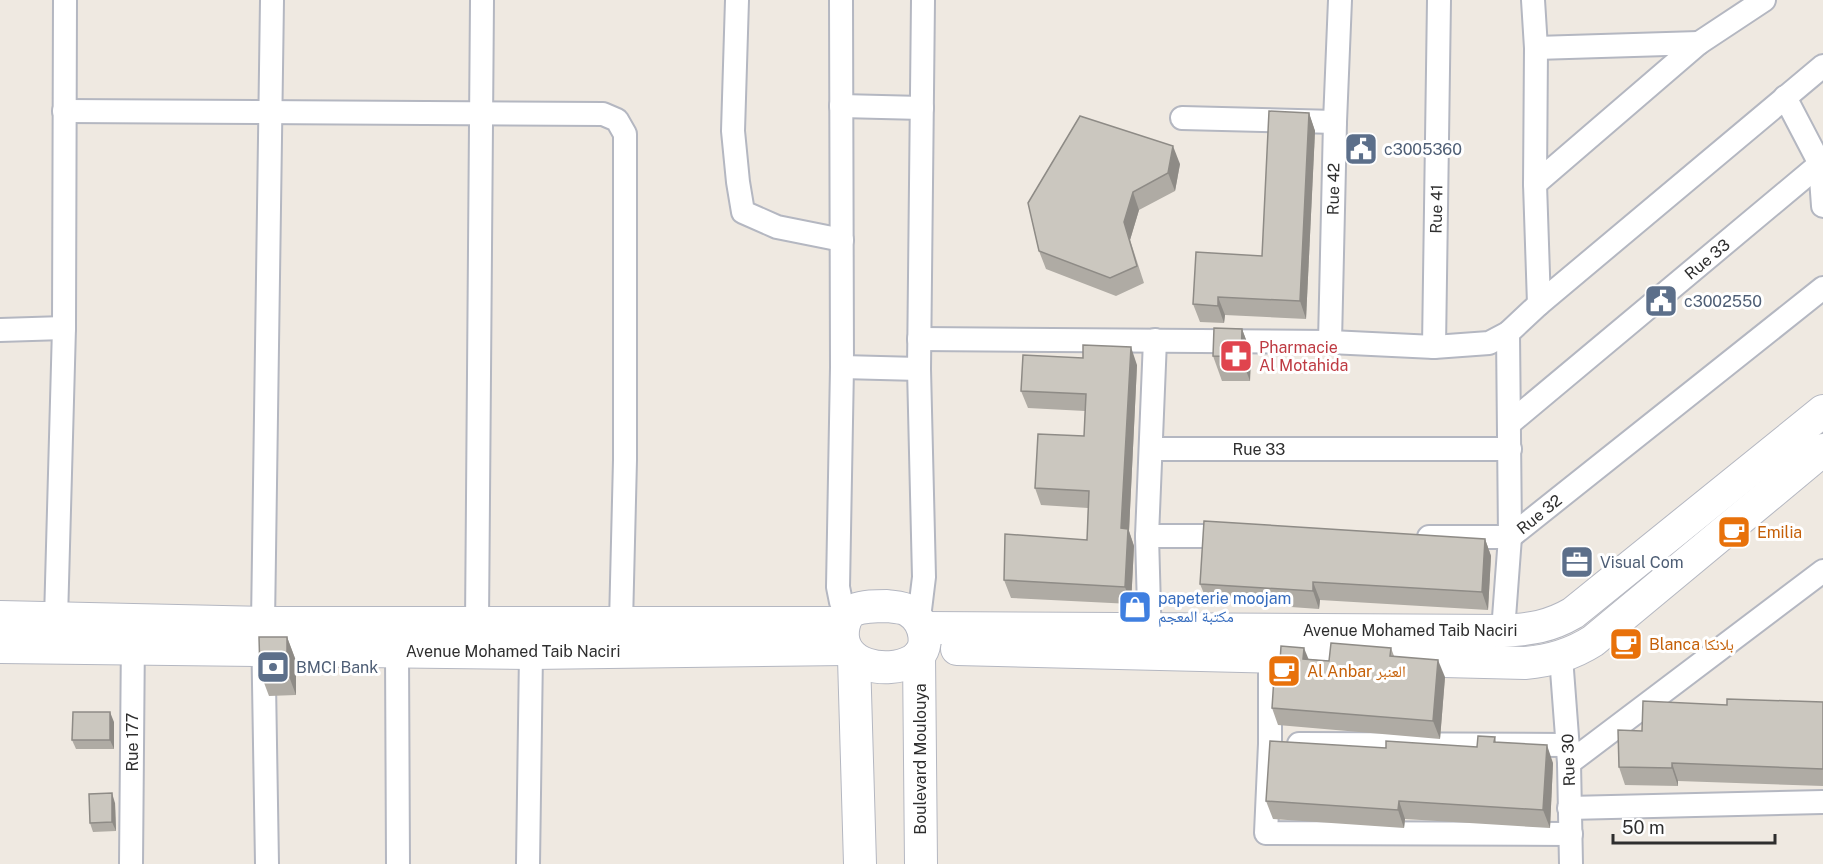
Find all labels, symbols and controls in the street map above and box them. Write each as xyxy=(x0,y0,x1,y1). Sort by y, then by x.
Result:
public building icon: c3005360 xyxy=(1343,131,1379,167)
place label: c3005360 xyxy=(1384,140,1462,159)
street label: Rue 42 xyxy=(1324,163,1343,215)
street label: Rue 41 xyxy=(1427,184,1446,234)
street label: Rue 33 xyxy=(1681,235,1734,284)
public building icon: c3002550 xyxy=(1643,283,1679,319)
place label: c3002550 xyxy=(1684,292,1762,311)
pharmacy icon: Pharmacie Al Motahida xyxy=(1218,338,1254,374)
place label: Pharmacie Al Motahida xyxy=(1259,338,1348,375)
street label: Rue 33 xyxy=(1233,440,1285,459)
street label: Rue 32 xyxy=(1513,491,1566,538)
cafe icon: Emilia xyxy=(1716,514,1752,550)
place label: Emilia xyxy=(1757,523,1802,542)
office icon: Visual Com xyxy=(1559,544,1595,580)
place label: Visual Com xyxy=(1600,553,1684,572)
shop icon: papeterie moojam مكتبة المعجم xyxy=(1117,589,1153,625)
place label: papeterie moojam مكتبة المعجم xyxy=(1158,589,1291,627)
street label: Avenue Mohamed Taib Naciri xyxy=(1303,621,1517,640)
cafe icon: Blanca بلانكا xyxy=(1608,626,1644,662)
place label: Blanca بلانكا xyxy=(1649,635,1734,654)
street label: Avenue Mohamed Taib Naciri xyxy=(406,642,620,661)
bank icon: BMCI Bank xyxy=(255,649,291,685)
cafe icon: Al Anbar العنبر xyxy=(1266,653,1302,689)
place label: BMCI Bank xyxy=(296,658,378,677)
place label: Al Anbar العنبر xyxy=(1307,662,1406,681)
street label: Boulevard Moulouya xyxy=(911,683,930,835)
street label: Rue 177 xyxy=(123,713,142,771)
street label: Rue 30 xyxy=(1558,733,1579,787)
scale bar xyxy=(1613,807,1775,845)
text: 50 m xyxy=(1622,817,1665,838)

